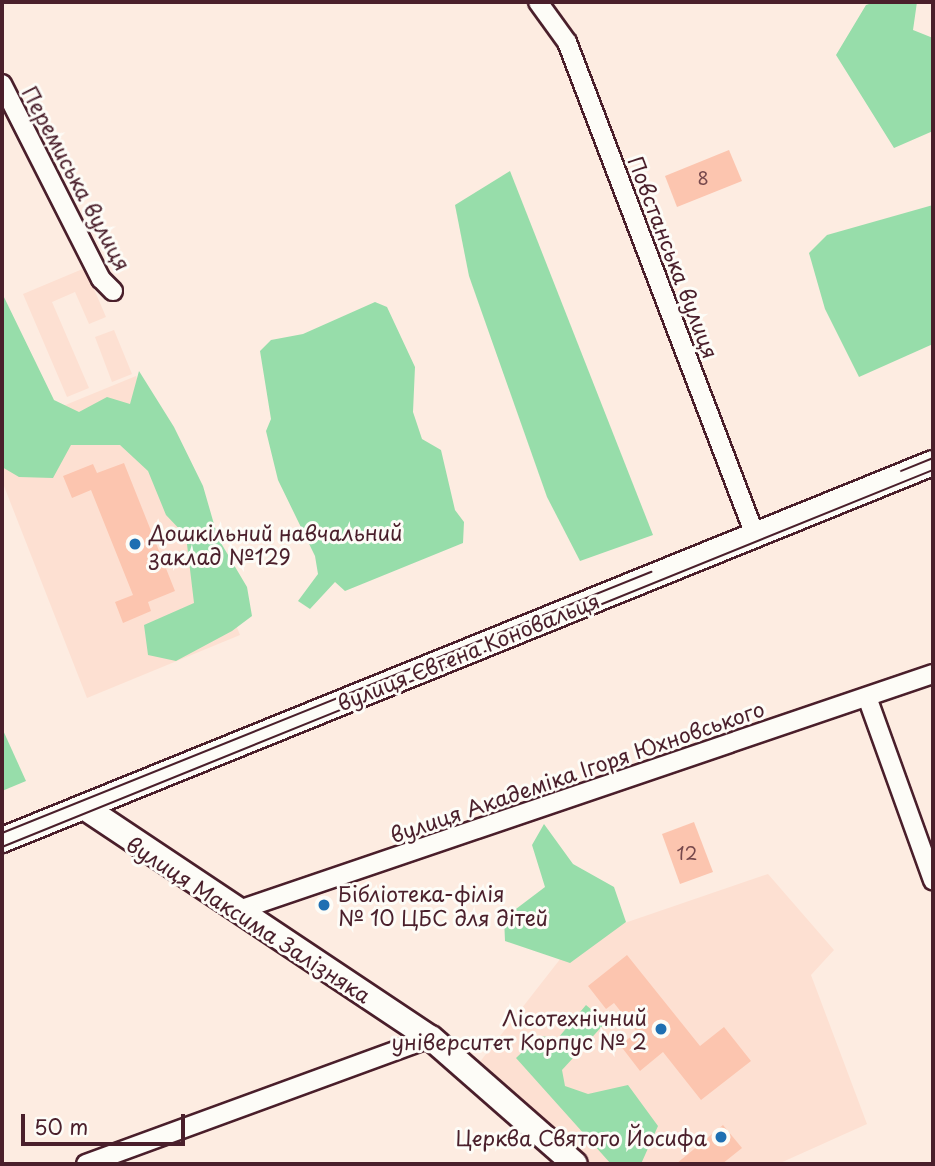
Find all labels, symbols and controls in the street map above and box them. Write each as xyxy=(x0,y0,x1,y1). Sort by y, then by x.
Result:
street label: Перемиська вулиця xyxy=(18,81,136,275)
street label: Повстанська вулиця xyxy=(624,152,724,362)
house number: 8 xyxy=(697,167,709,189)
place label: Дошкільний навчальний заклад №129 xyxy=(149,519,404,569)
marker: Дошкільний навчальний заклад №129 xyxy=(127,536,143,552)
street label: вулиця Євгена Коновальця xyxy=(332,586,604,716)
street label: вулиця Академіка Ігоря Юхновського xyxy=(386,695,768,847)
street label: вулиця Максима Залізняка xyxy=(122,830,376,1008)
house number: 12 xyxy=(677,842,697,864)
place label: Бібліотека-філія № 10 ЦБС для дітей xyxy=(338,880,550,930)
marker: Бібліотека-філія № 10 ЦБС для дітей xyxy=(316,897,332,913)
place label: Лісотехнічний університет Корпус № 2 xyxy=(390,1004,647,1054)
marker: Лісотехнічний університет Корпус № 2 xyxy=(653,1021,669,1037)
scale bar xyxy=(24,1100,189,1144)
text: 50 m xyxy=(34,1110,88,1142)
place label: Церква Святого Йосифа xyxy=(454,1124,707,1150)
marker: Церква Святого Йосифа xyxy=(713,1129,729,1145)

